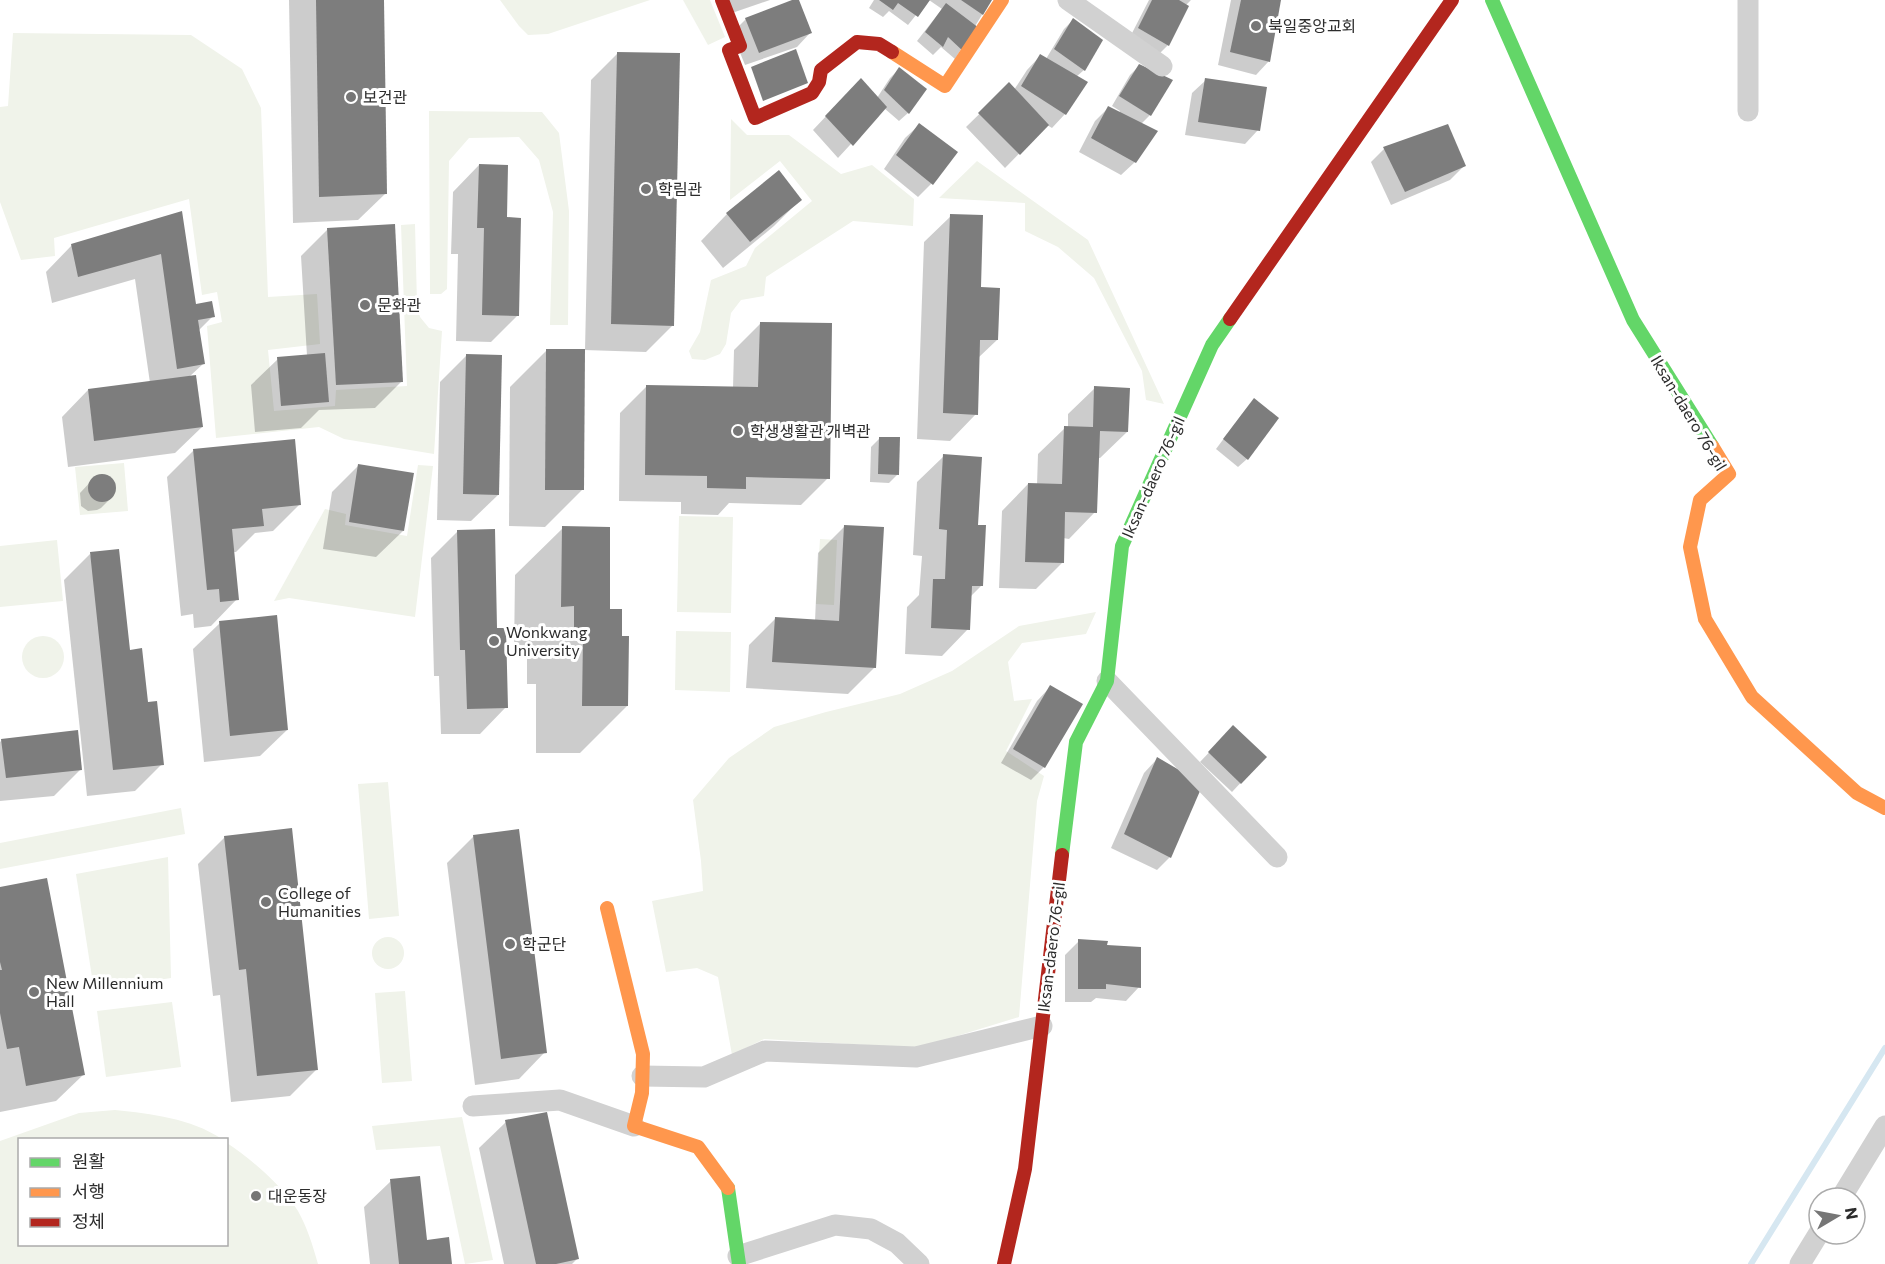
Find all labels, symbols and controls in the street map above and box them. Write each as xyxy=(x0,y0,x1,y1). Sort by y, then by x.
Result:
place label: 북일중앙교회 xyxy=(1268,16,1356,35)
marker: 북일중앙교회 xyxy=(1249,19,1263,33)
place label: 보건관 xyxy=(363,87,407,106)
marker: 보건관 xyxy=(344,90,358,104)
place label: 학림관 xyxy=(658,179,702,198)
marker: 학림관 xyxy=(639,182,653,196)
place label: 문화관 xyxy=(377,295,421,314)
marker: 문화관 xyxy=(358,298,372,312)
street label: Iksan-daero 76-gil xyxy=(1647,352,1731,474)
street label: Iksan-daero 76-gil xyxy=(1117,413,1188,541)
place label: 학생생활관 개벽관 xyxy=(750,421,871,440)
marker: 학생생활관 개벽관 xyxy=(731,424,745,438)
place label: Wonkwang University xyxy=(506,622,588,659)
marker: Wonkwang University xyxy=(487,634,501,648)
street label: Iksan-daero 76-gil xyxy=(1033,881,1068,1013)
place label: College of Humanities xyxy=(278,883,361,920)
marker: College of Humanities xyxy=(259,895,273,909)
place label: 학군단 xyxy=(522,934,566,953)
marker: 학군단 xyxy=(503,937,517,951)
place label: New Millennium Hall xyxy=(46,973,164,1010)
marker: New Millennium Hall xyxy=(27,985,41,999)
legend xyxy=(18,1138,228,1246)
text: 원활 xyxy=(72,1150,105,1172)
text: 서행 xyxy=(72,1180,105,1202)
place label: 대운동장 xyxy=(268,1186,327,1205)
north arrow xyxy=(1807,1186,1867,1246)
marker: 대운동장 xyxy=(249,1189,263,1203)
text: N xyxy=(1842,1206,1863,1221)
text: 정체 xyxy=(72,1210,105,1232)

